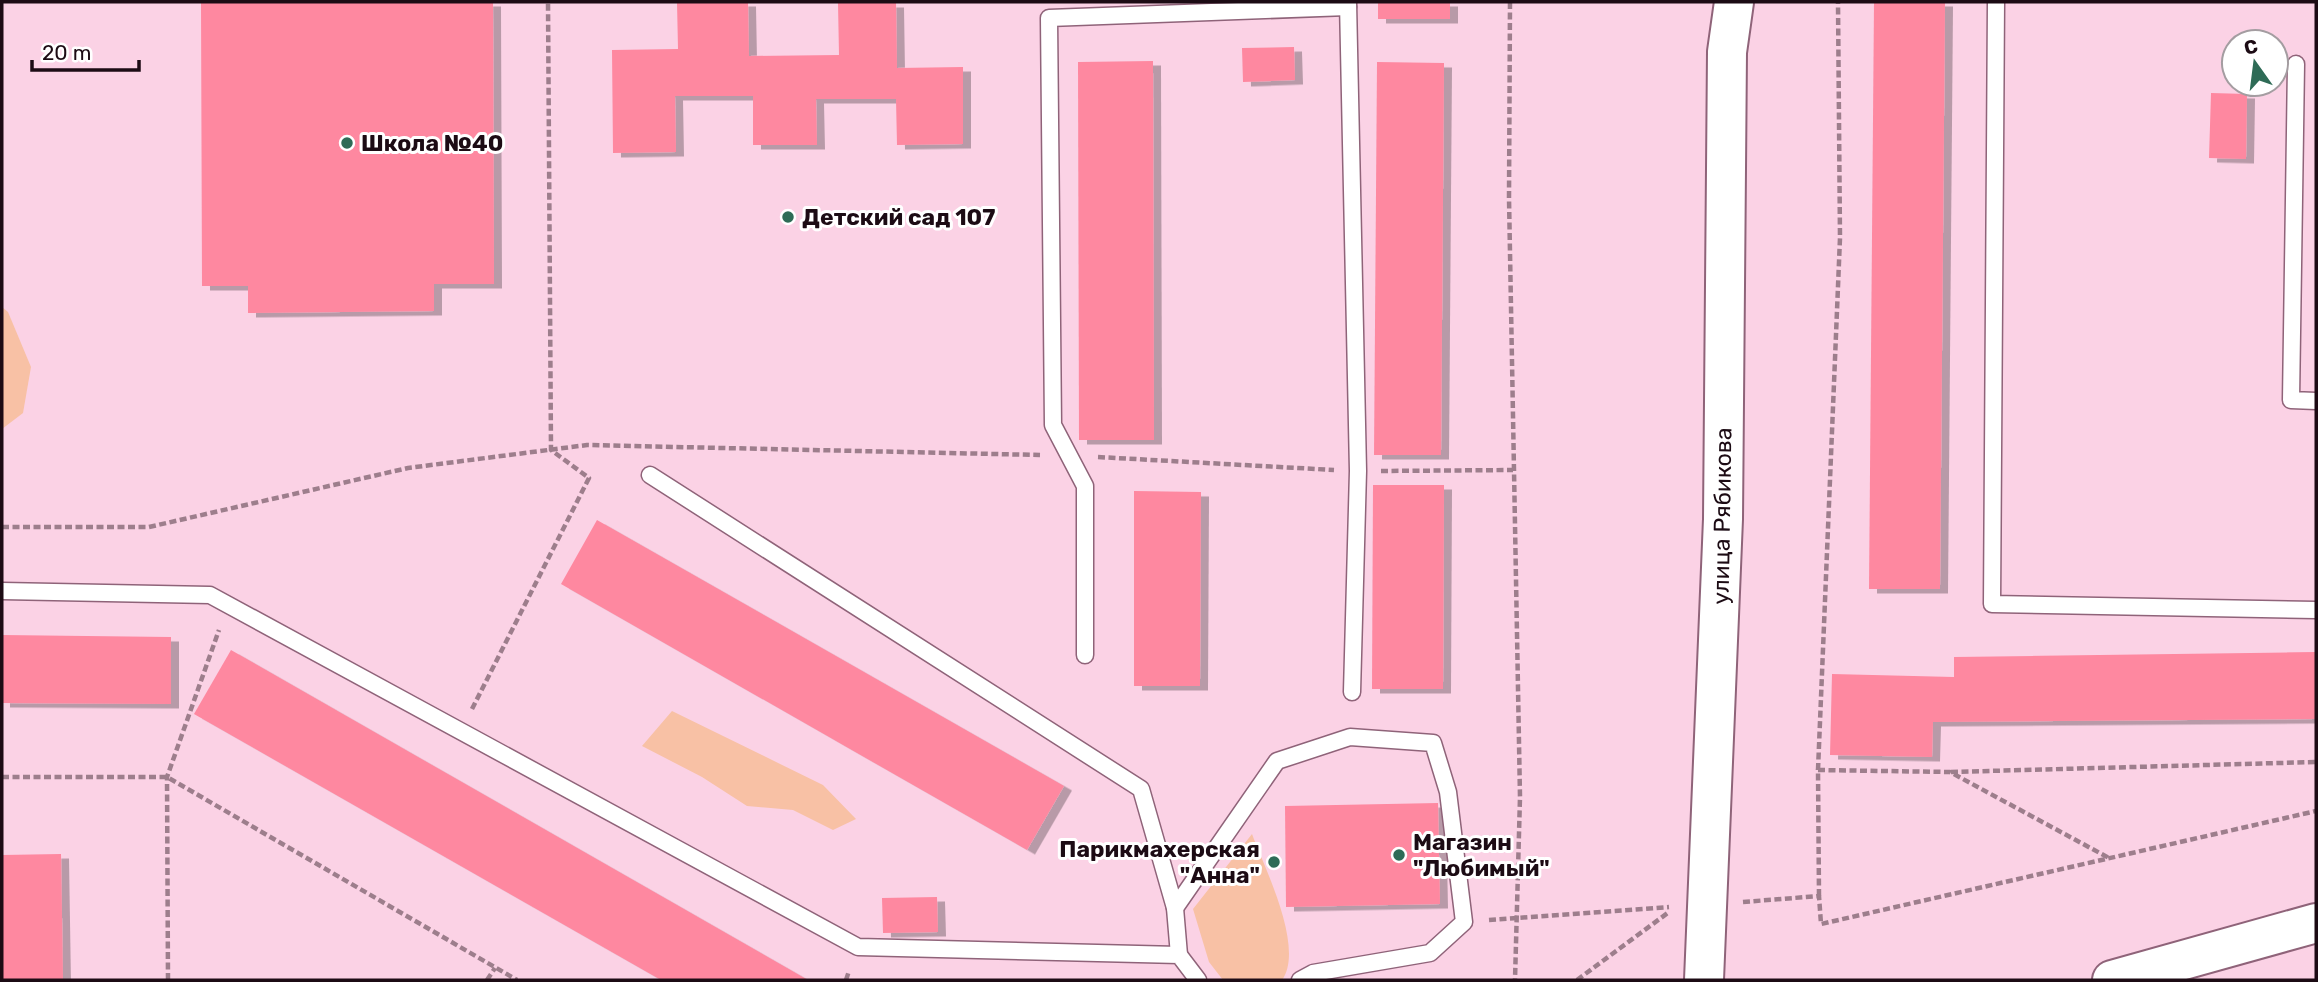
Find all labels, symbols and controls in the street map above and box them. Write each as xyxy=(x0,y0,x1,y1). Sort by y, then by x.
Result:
scale bar xyxy=(32,28,138,72)
north arrow xyxy=(2220,28,2290,98)
text: С xyxy=(2242,34,2260,60)
text: 20 m xyxy=(42,40,91,65)
place label: Школа №40 xyxy=(361,129,503,157)
marker: Школа №40 xyxy=(339,135,355,151)
place label: Детский сад 107 xyxy=(802,203,995,231)
marker: Детский сад 107 xyxy=(780,209,796,225)
street label: улица Рябикова xyxy=(1706,427,1738,605)
place label: Магазин "Любимый" xyxy=(1413,828,1550,882)
place label: Парикмахерская "Анна" xyxy=(1059,835,1260,889)
marker: Магазин "Любимый" xyxy=(1391,847,1407,863)
marker: Парикмахерская "Анна" xyxy=(1266,854,1282,870)

